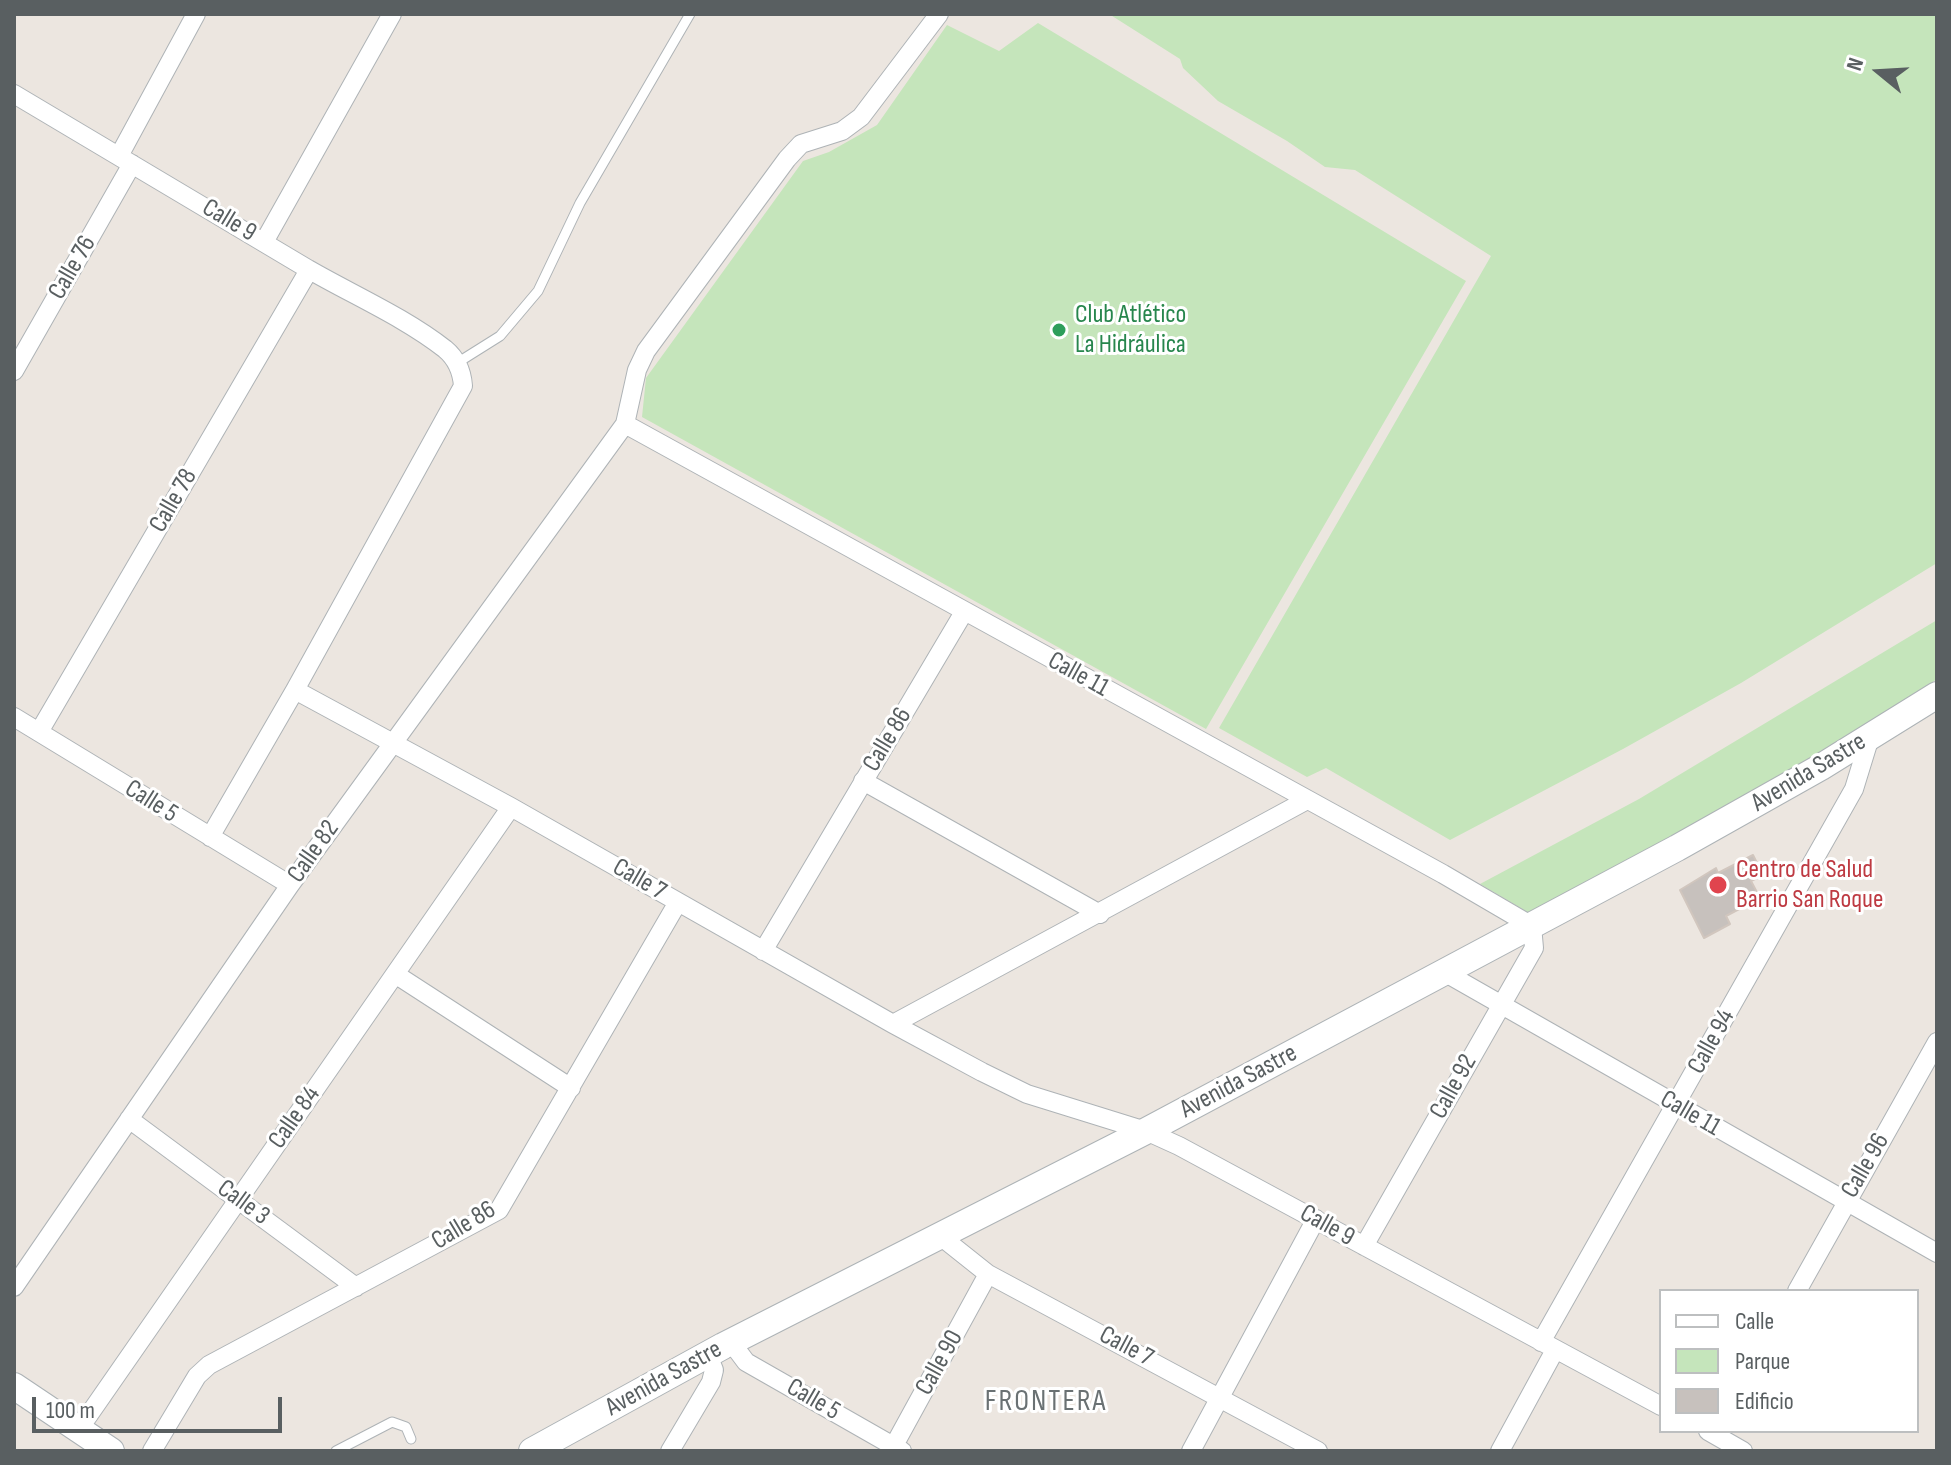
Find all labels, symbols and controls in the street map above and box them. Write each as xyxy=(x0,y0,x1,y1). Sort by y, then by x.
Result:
north arrow xyxy=(1839,32,1919,112)
text: N xyxy=(1841,55,1870,74)
street label: Calle 9 xyxy=(196,193,262,249)
street label: Calle 76 xyxy=(42,231,104,305)
place label: Club Atlético La Hidráulica xyxy=(1075,299,1186,360)
marker: Club Atlético La Hidráulica xyxy=(1050,321,1068,339)
street label: Calle 78 xyxy=(143,464,205,538)
street label: Calle 11 xyxy=(1042,646,1114,704)
street label: Calle 86 xyxy=(857,702,919,778)
street label: Avenida Sastre xyxy=(1746,727,1872,819)
street label: Calle 5 xyxy=(119,774,183,830)
street label: Calle 82 xyxy=(281,815,347,889)
street label: Calle 7 xyxy=(607,852,671,908)
place label: Centro de Salud Barrio San Roque xyxy=(1736,854,1883,916)
marker: Centro de Salud Barrio San Roque xyxy=(1707,874,1729,896)
street label: Calle 94 xyxy=(1682,1004,1742,1080)
street label: Avenida Sastre xyxy=(1175,1038,1303,1126)
street label: Calle 92 xyxy=(1424,1049,1484,1125)
street label: Calle 84 xyxy=(262,1081,328,1155)
street label: Calle 11 xyxy=(1654,1084,1726,1144)
street label: Calle 96 xyxy=(1835,1128,1897,1204)
street label: Calle 3 xyxy=(211,1174,275,1232)
street label: Calle 86 xyxy=(426,1195,502,1257)
street label: Calle 9 xyxy=(1294,1198,1360,1254)
legend xyxy=(1659,1289,1919,1433)
text: Calle xyxy=(1735,1307,1774,1336)
street label: Calle 7 xyxy=(1094,1320,1158,1374)
street label: Calle 90 xyxy=(909,1325,971,1401)
street label: Avenida Sastre xyxy=(600,1334,728,1424)
text: Parque xyxy=(1735,1347,1790,1376)
street label: Calle 5 xyxy=(781,1372,845,1428)
scale bar xyxy=(36,1381,286,1431)
district label: FRONTERA xyxy=(985,1384,1107,1420)
text: Edificio xyxy=(1735,1387,1794,1416)
text: 100 m xyxy=(46,1396,95,1425)

